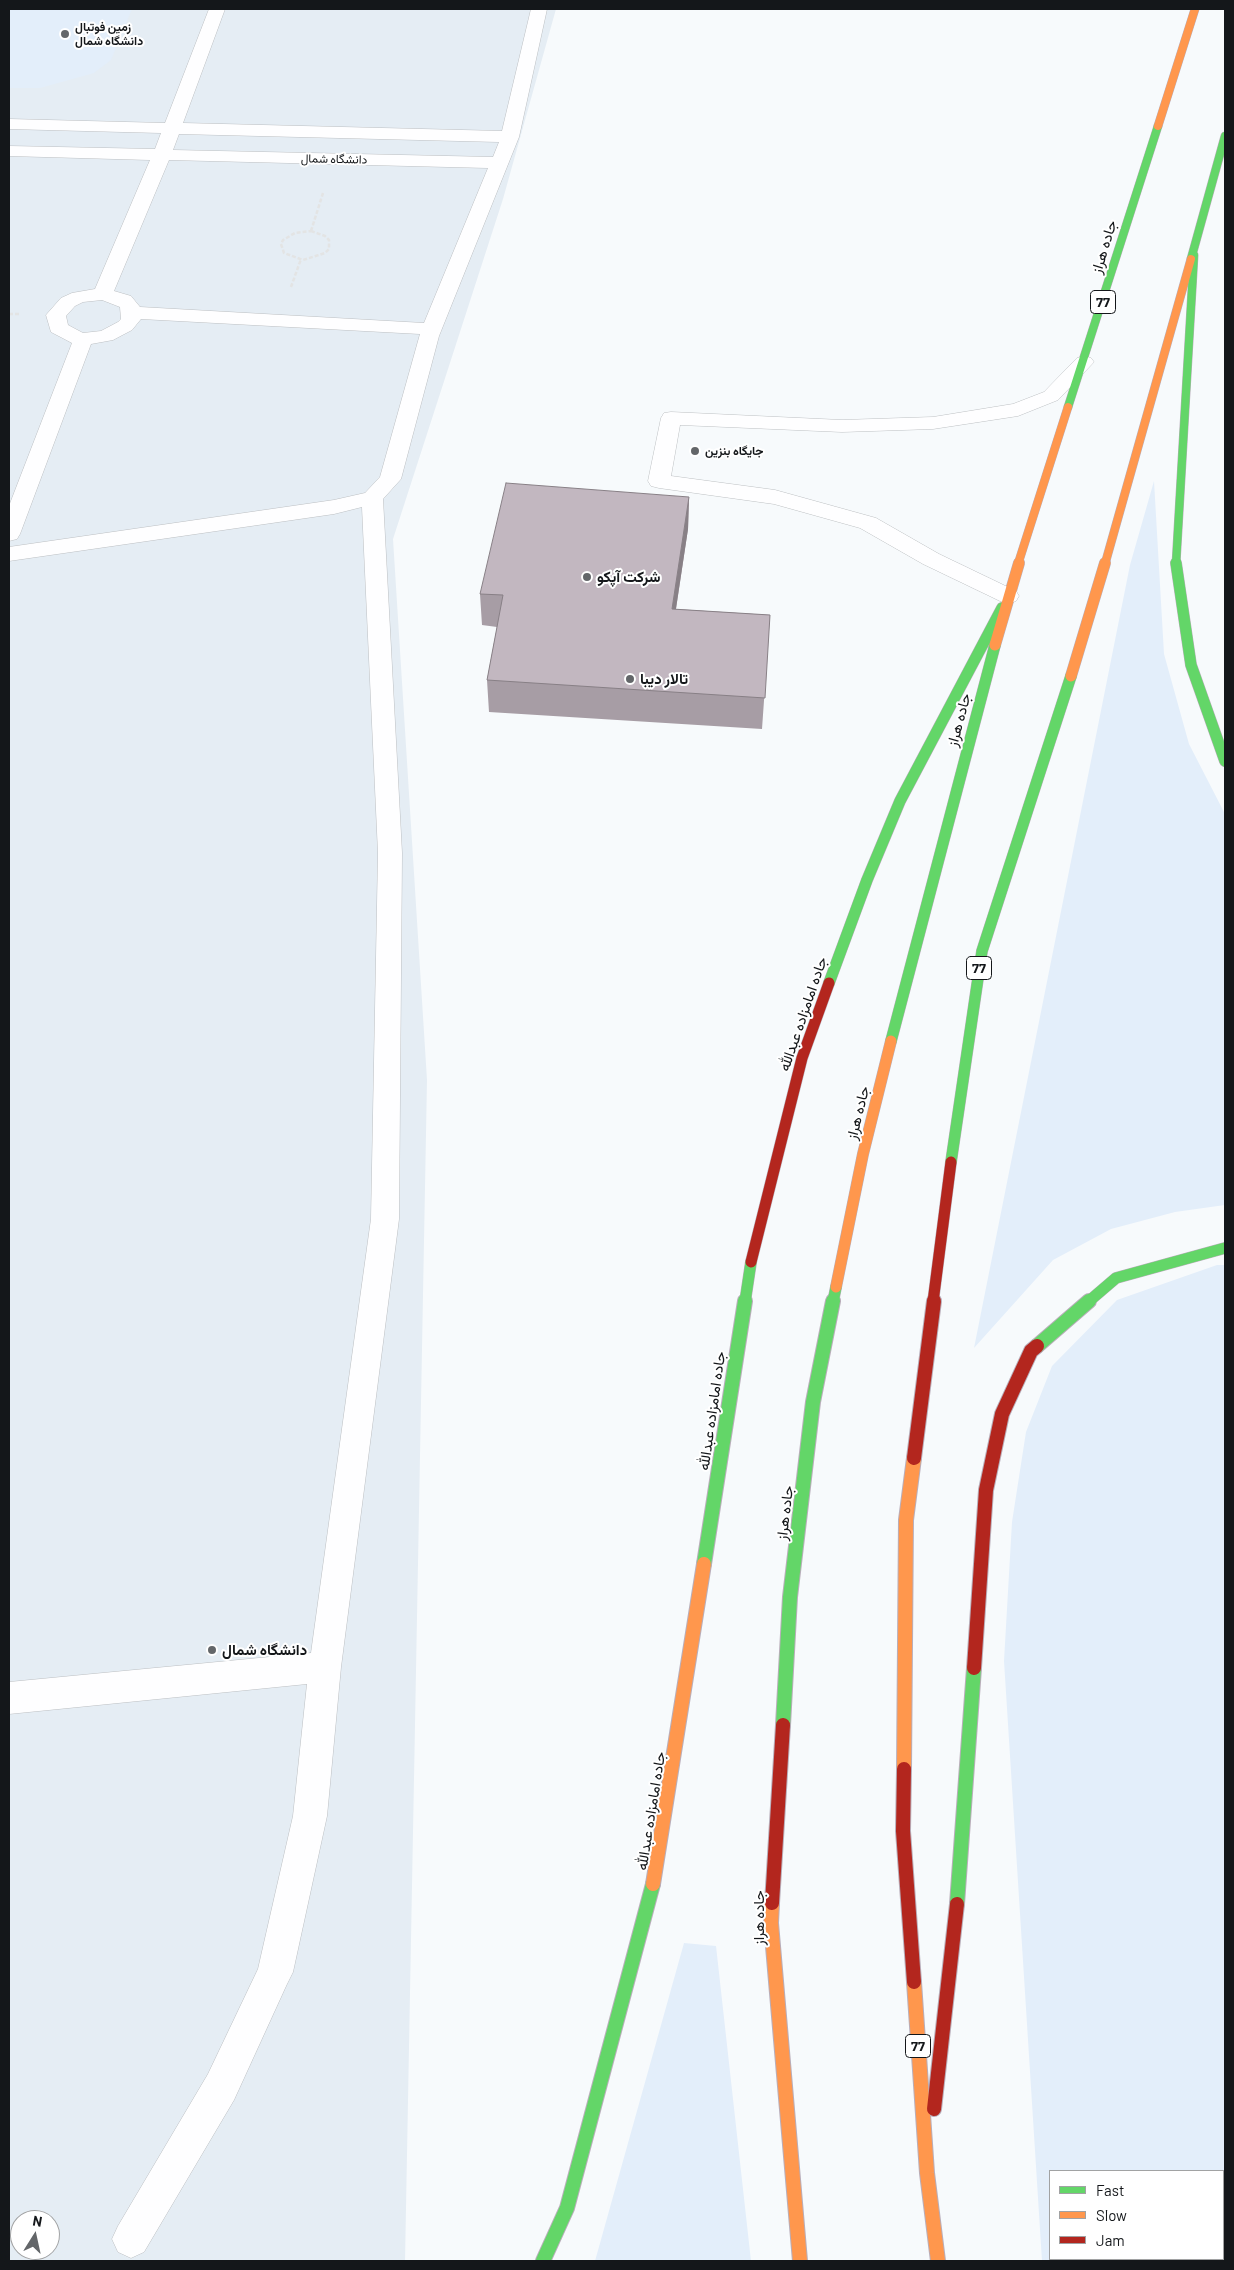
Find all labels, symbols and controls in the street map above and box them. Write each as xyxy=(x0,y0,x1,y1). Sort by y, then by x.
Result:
place label: زمین فوتبال دانشگاه شمال xyxy=(75,20,143,48)
marker: زمین فوتبال دانشگاه شمال xyxy=(59,28,71,40)
street label: دانشگاه شمال xyxy=(301,151,367,167)
street label: جاده هراز xyxy=(1087,218,1121,276)
road number: 77 xyxy=(1090,290,1116,314)
place label: جایگاه بنزین xyxy=(705,444,763,458)
marker: جایگاه بنزین xyxy=(689,445,701,457)
place label: شرکت آپکو xyxy=(597,568,661,586)
marker: شرکت آپکو xyxy=(581,571,593,583)
place label: تالار دیبا xyxy=(640,670,688,688)
marker: تالار دیبا xyxy=(624,673,636,685)
street label: جاده هراز xyxy=(943,691,975,749)
street label: جاده امامزاده عبدالله xyxy=(775,954,831,1074)
road number: 77 xyxy=(966,956,992,980)
street label: جاده هراز xyxy=(843,1084,873,1142)
street label: جاده امامزاده عبدالله xyxy=(695,1350,729,1472)
street label: جاده هراز xyxy=(773,1485,797,1541)
place label: دانشگاه شمال xyxy=(222,1641,307,1659)
marker: دانشگاه شمال xyxy=(206,1644,218,1656)
street label: جاده امامزاده عبدالله xyxy=(633,1750,669,1872)
street label: جاده هراز xyxy=(750,1891,768,1945)
road number: 77 xyxy=(906,2034,930,2058)
legend xyxy=(1049,2170,1224,2260)
text: Fast xyxy=(1096,2181,1124,2199)
text: Slow xyxy=(1096,2206,1127,2224)
north arrow xyxy=(10,2210,60,2260)
text: N xyxy=(31,2212,44,2230)
text: Jam xyxy=(1096,2231,1125,2249)

